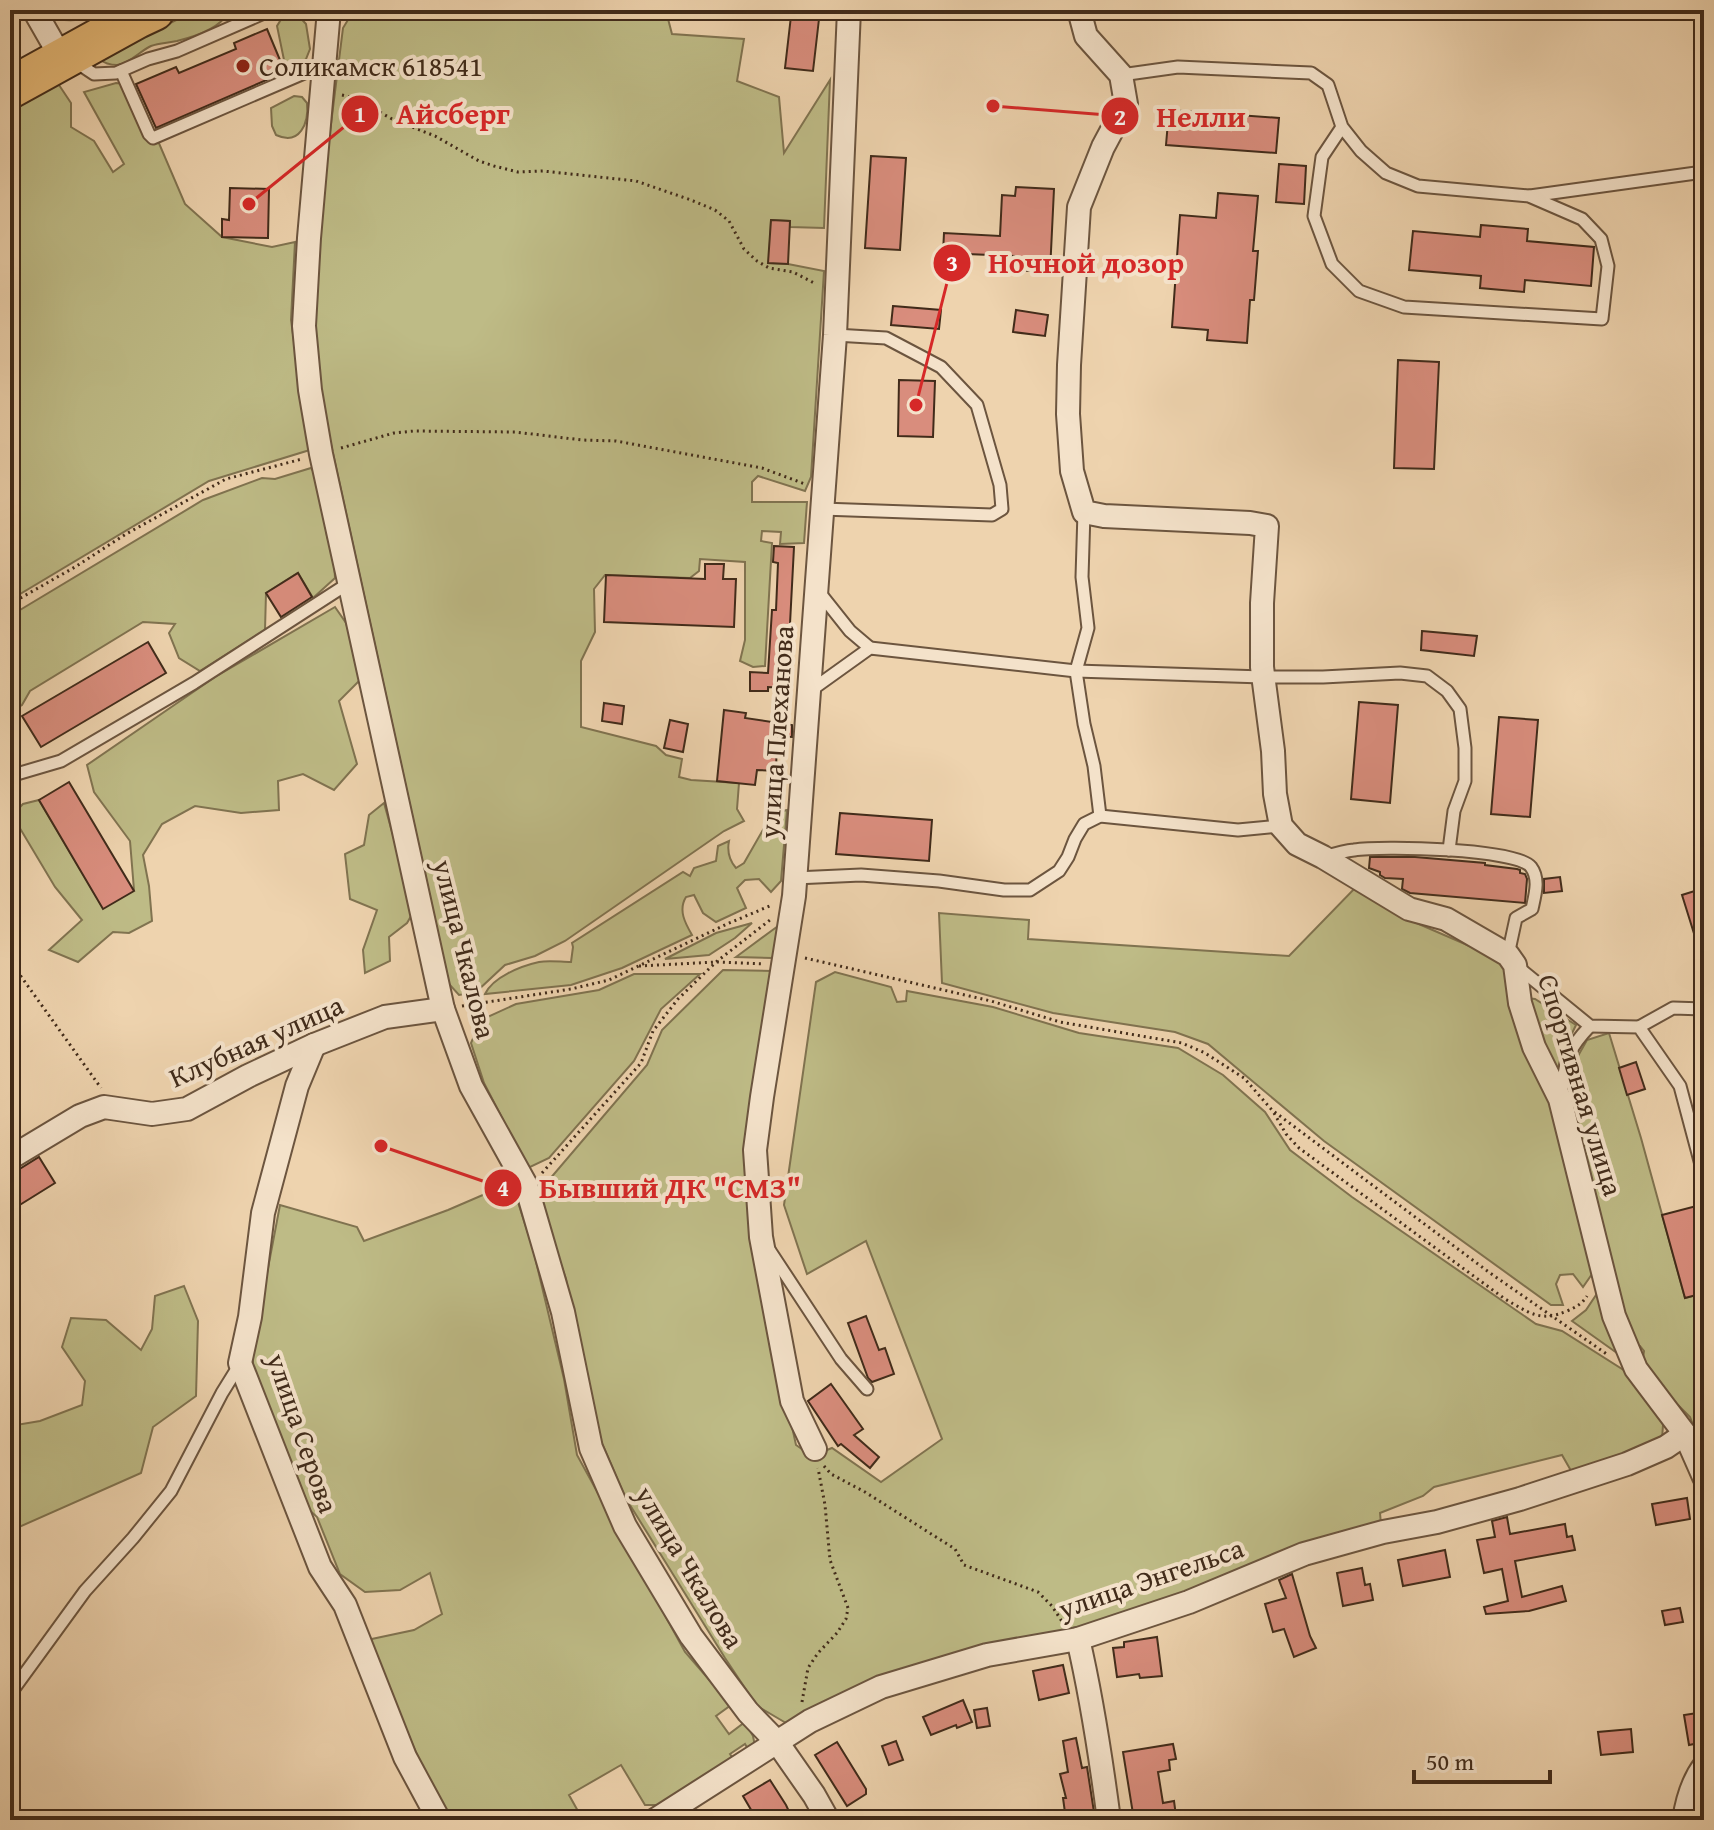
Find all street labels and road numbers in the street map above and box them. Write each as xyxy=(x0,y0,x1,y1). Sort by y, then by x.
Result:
street label: улица Плеханова xyxy=(748,623,803,841)
street label: улица Чкалова xyxy=(423,854,508,1044)
street label: Спортивная улица xyxy=(1528,969,1635,1201)
street label: Клубная улица xyxy=(162,984,350,1097)
street label: улица Серова xyxy=(257,1347,350,1519)
street label: улица Чкалова xyxy=(625,1477,756,1657)
street label: улица Энгельса xyxy=(1052,1526,1250,1629)

